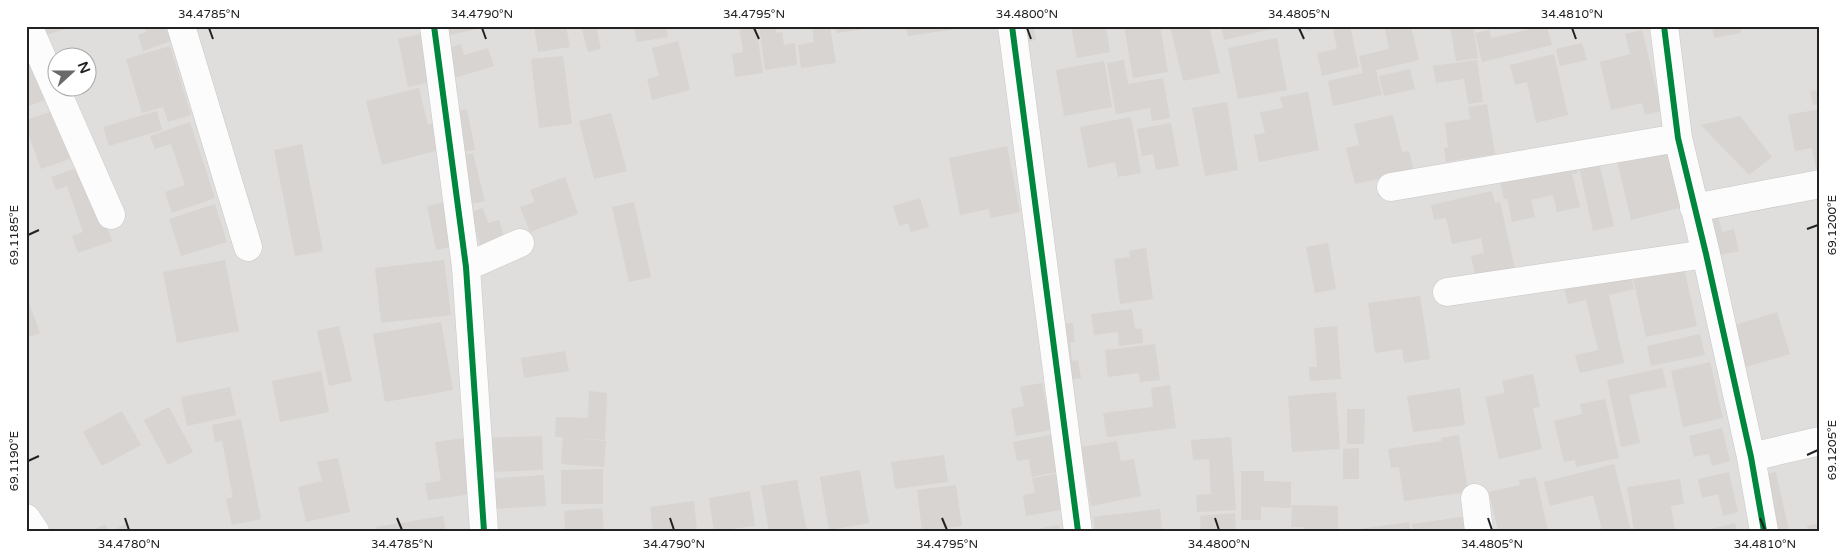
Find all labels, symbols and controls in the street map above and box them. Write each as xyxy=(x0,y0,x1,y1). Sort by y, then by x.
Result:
text: 34.4785°N xyxy=(178,7,240,21)
text: 34.4790°N xyxy=(451,7,513,21)
text: 34.4795°N xyxy=(723,7,785,21)
text: 34.4800°N xyxy=(996,7,1058,21)
text: 34.4805°N xyxy=(1268,7,1330,21)
text: 34.4810°N xyxy=(1541,7,1603,21)
north arrow xyxy=(48,48,98,98)
text: N xyxy=(74,59,94,76)
text: 69.1200°E xyxy=(1825,194,1839,255)
text: 69.1185°E xyxy=(7,205,21,265)
text: 69.1205°E xyxy=(1825,420,1839,480)
text: 69.1190°E xyxy=(7,430,21,491)
text: 34.4780°N xyxy=(98,537,160,551)
text: 34.4785°N xyxy=(371,537,433,551)
text: 34.4790°N xyxy=(643,537,705,551)
text: 34.4795°N xyxy=(916,537,978,551)
text: 34.4800°N xyxy=(1188,537,1250,551)
text: 34.4805°N xyxy=(1461,537,1523,551)
text: 34.4810°N xyxy=(1734,537,1796,551)

